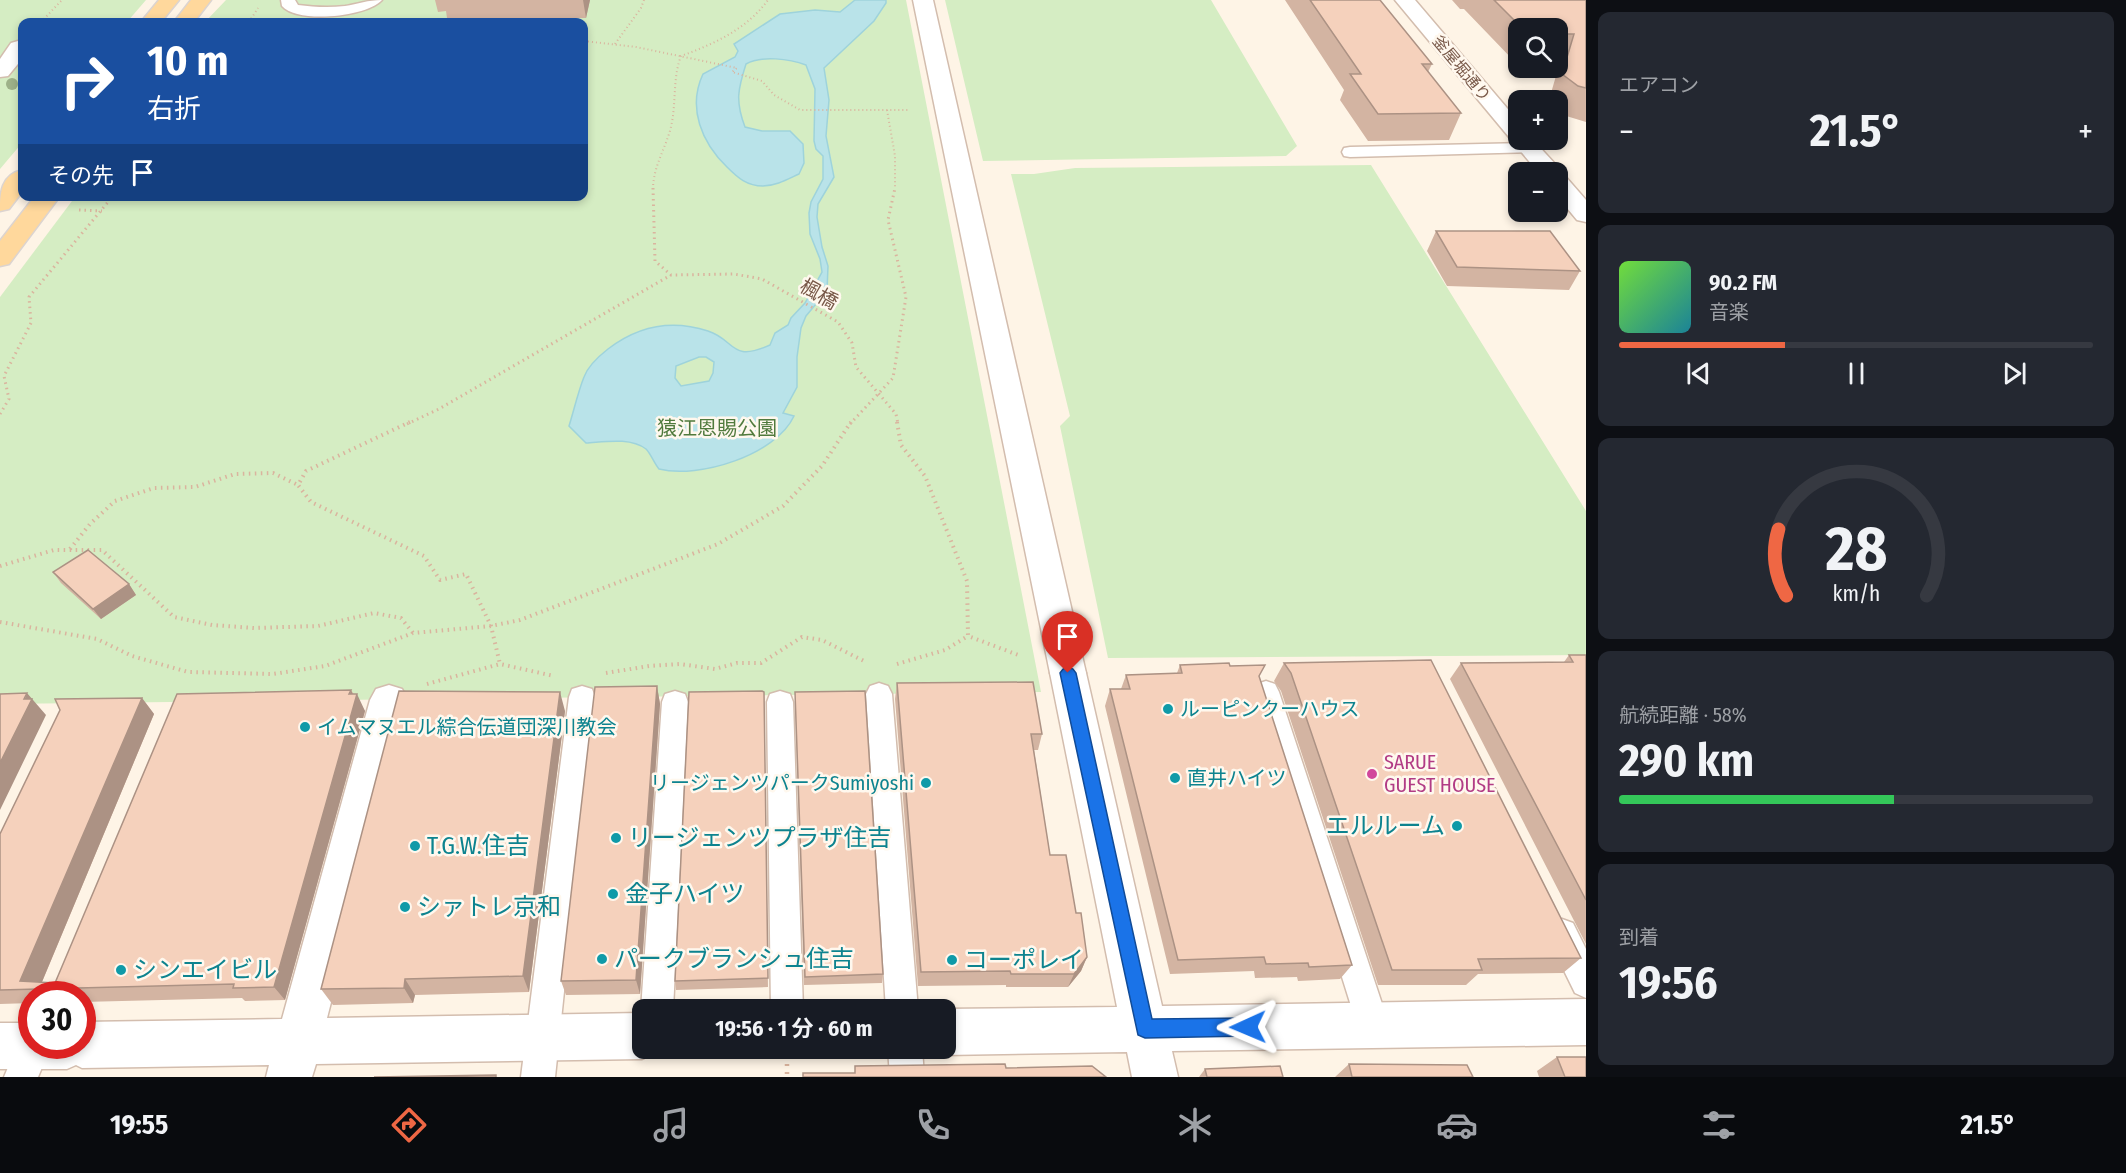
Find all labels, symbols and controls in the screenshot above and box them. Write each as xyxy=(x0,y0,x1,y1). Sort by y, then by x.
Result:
map controls xyxy=(1508,18,1568,222)
button: search xyxy=(1508,18,1568,78)
street label: 釜屋堀通り xyxy=(1429,32,1495,105)
text: 10 m xyxy=(147,36,228,86)
icon: right xyxy=(48,42,126,120)
text: エアコン xyxy=(1619,73,1699,97)
button: + xyxy=(1508,90,1568,150)
text: 右折 xyxy=(147,93,201,125)
text: 21.5° xyxy=(1810,104,1902,158)
text: − xyxy=(1619,112,1634,152)
text: + xyxy=(2078,112,2093,152)
icon: arrive xyxy=(126,156,159,189)
text: その先 xyxy=(48,162,114,189)
button: − xyxy=(1508,162,1568,222)
text: 90.2 FM xyxy=(1709,269,1777,296)
street label: 楓橋 xyxy=(796,274,842,314)
text: 音楽 xyxy=(1709,300,1749,324)
icon: previous xyxy=(1682,357,1715,390)
icon: pause xyxy=(1840,357,1873,390)
icon: next xyxy=(1998,357,2031,390)
park label: 猿江恩賜公園 xyxy=(657,416,777,440)
text: 28 xyxy=(1824,512,1887,587)
text: km/h xyxy=(1832,581,1880,607)
pin xyxy=(1042,611,1093,673)
icon: arrive xyxy=(1051,620,1084,653)
place label: ルーピンクーハウス xyxy=(1180,697,1360,721)
marker: ルーピンクーハウス xyxy=(1161,702,1175,716)
text: 航続距離 · 58% xyxy=(1619,703,1747,727)
place label: イムマヌエル綜合伝道団深川教会 xyxy=(317,715,617,739)
marker: イムマヌエル綜合伝道団深川教会 xyxy=(298,720,312,734)
text: 290 km xyxy=(1619,734,1754,788)
place label: SARUE GUEST HOUSE xyxy=(1384,750,1495,797)
place label: 直井ハイツ xyxy=(1187,766,1287,790)
marker: SARUE GUEST HOUSE xyxy=(1365,767,1379,781)
place label: リージェンツパークSumiyoshi xyxy=(650,771,914,795)
marker: 直井ハイツ xyxy=(1168,771,1182,785)
marker: リージェンツパークSumiyoshi xyxy=(919,776,933,790)
place label: エルルーム xyxy=(1326,812,1445,840)
marker: エルルーム xyxy=(1450,819,1464,833)
place label: リージェンツプラザ住吉 xyxy=(628,824,892,852)
marker: リージェンツプラザ住吉 xyxy=(609,831,623,845)
place label: T.G.W.住吉 xyxy=(427,832,530,860)
marker: T.G.W.住吉 xyxy=(408,839,422,853)
place label: 金子ハイツ xyxy=(625,880,745,908)
marker: 金子ハイツ xyxy=(606,887,620,901)
place label: シァトレ京和 xyxy=(417,893,561,921)
marker: シァトレ京和 xyxy=(398,900,412,914)
text: 到着 xyxy=(1619,925,1659,949)
place label: パークブランシュ住吉 xyxy=(614,945,854,973)
place label: コーポレイ xyxy=(964,946,1084,974)
marker: パークブランシュ住吉 xyxy=(595,952,609,966)
marker: コーポレイ xyxy=(945,953,959,967)
place label: シンエイビル xyxy=(133,956,277,984)
text: 19:56 xyxy=(1619,956,1718,1010)
marker: シンエイビル xyxy=(114,963,128,977)
speed limit sign: 30 xyxy=(18,981,96,1059)
position arrow xyxy=(1216,995,1280,1059)
text: 19:56 · 1 分 · 60 m xyxy=(715,1015,873,1042)
icon: directions xyxy=(388,1104,430,1146)
icon: music xyxy=(650,1104,692,1146)
icon: phone xyxy=(912,1104,954,1146)
icon: climate xyxy=(1174,1104,1216,1146)
icon: car xyxy=(1436,1104,1478,1146)
icon: filters xyxy=(1698,1104,1740,1146)
text: 19:55 xyxy=(110,1109,168,1141)
text: 21.5° xyxy=(1960,1109,2016,1141)

